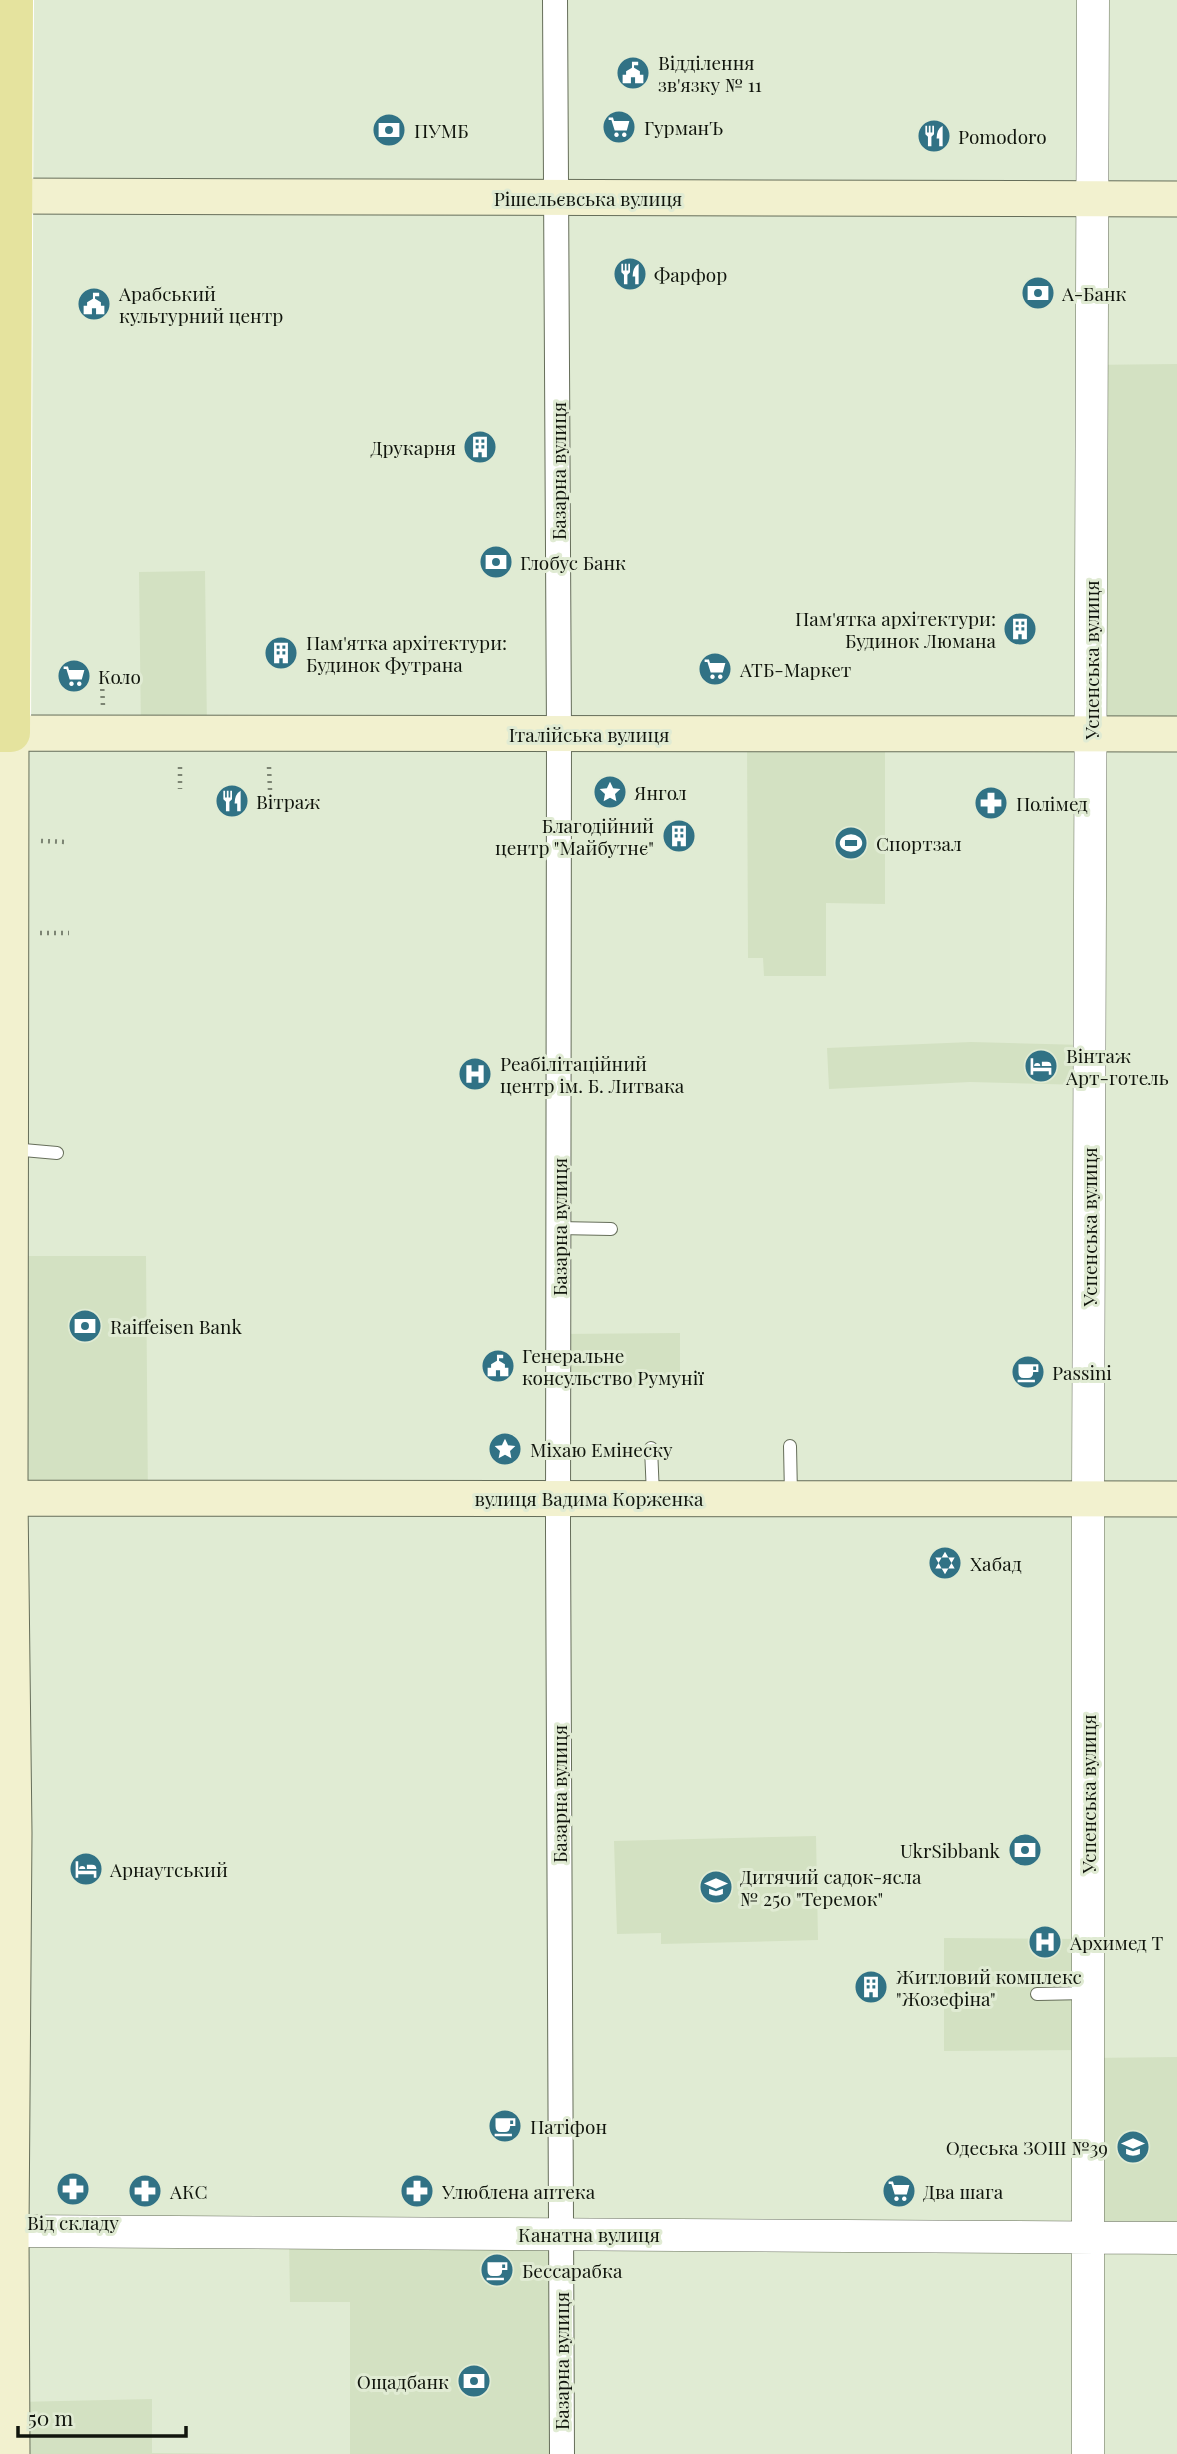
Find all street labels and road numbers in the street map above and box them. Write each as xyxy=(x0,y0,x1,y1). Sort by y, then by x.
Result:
street label: Рішельєвська вулиця xyxy=(494,185,682,211)
street label: Базарна вулиця xyxy=(545,402,571,540)
street label: Успенська вулиця xyxy=(1078,580,1104,741)
street label: Італійська вулиця xyxy=(509,721,669,747)
street label: Успенська вулиця xyxy=(1076,1147,1102,1308)
street label: Базарна вулиця xyxy=(546,1158,572,1296)
street label: вулиця Вадима Корженка xyxy=(475,1485,704,1511)
street label: Успенська вулиця xyxy=(1075,1714,1101,1875)
street label: Базарна вулиця xyxy=(546,1725,572,1863)
street label: Канатна вулиця xyxy=(518,2221,660,2247)
street label: Базарна вулиця xyxy=(548,2292,574,2430)

